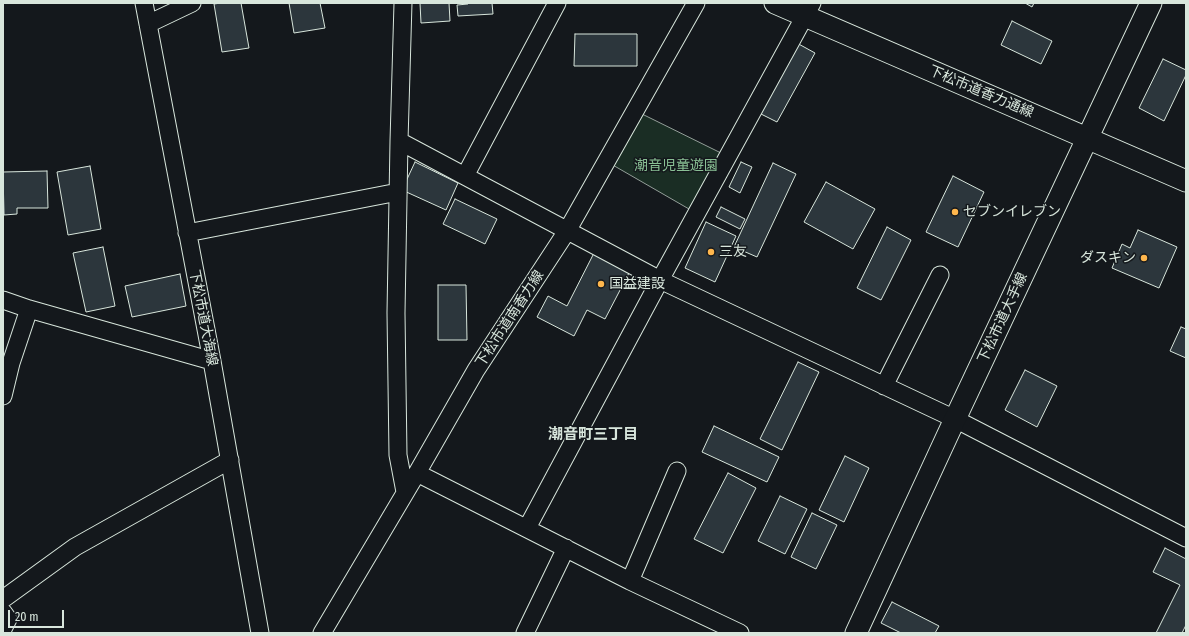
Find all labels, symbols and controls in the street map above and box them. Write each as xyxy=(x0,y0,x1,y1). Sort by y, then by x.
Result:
street label: 下松市道香力通線 xyxy=(926,62,1036,122)
park label: 潮音児童遊園 xyxy=(634,158,718,174)
place label: セブンイレブン xyxy=(963,204,1061,220)
marker: セブンイレブン xyxy=(950,207,960,217)
place label: 三友 xyxy=(719,244,747,260)
marker: 三友 xyxy=(706,247,716,257)
place label: ダスキン xyxy=(1080,250,1136,266)
marker: ダスキン xyxy=(1139,253,1149,263)
street label: 下松市道南香力線 xyxy=(472,267,548,371)
street label: 下松市道大海線 xyxy=(185,268,221,368)
street label: 下松市道大手線 xyxy=(975,270,1031,366)
place label: 国益建設 xyxy=(609,276,665,292)
marker: 国益建設 xyxy=(596,279,606,289)
district label: 潮音町三丁目 xyxy=(548,426,638,444)
scale bar xyxy=(10,602,66,628)
text: 20 m xyxy=(15,610,39,624)

